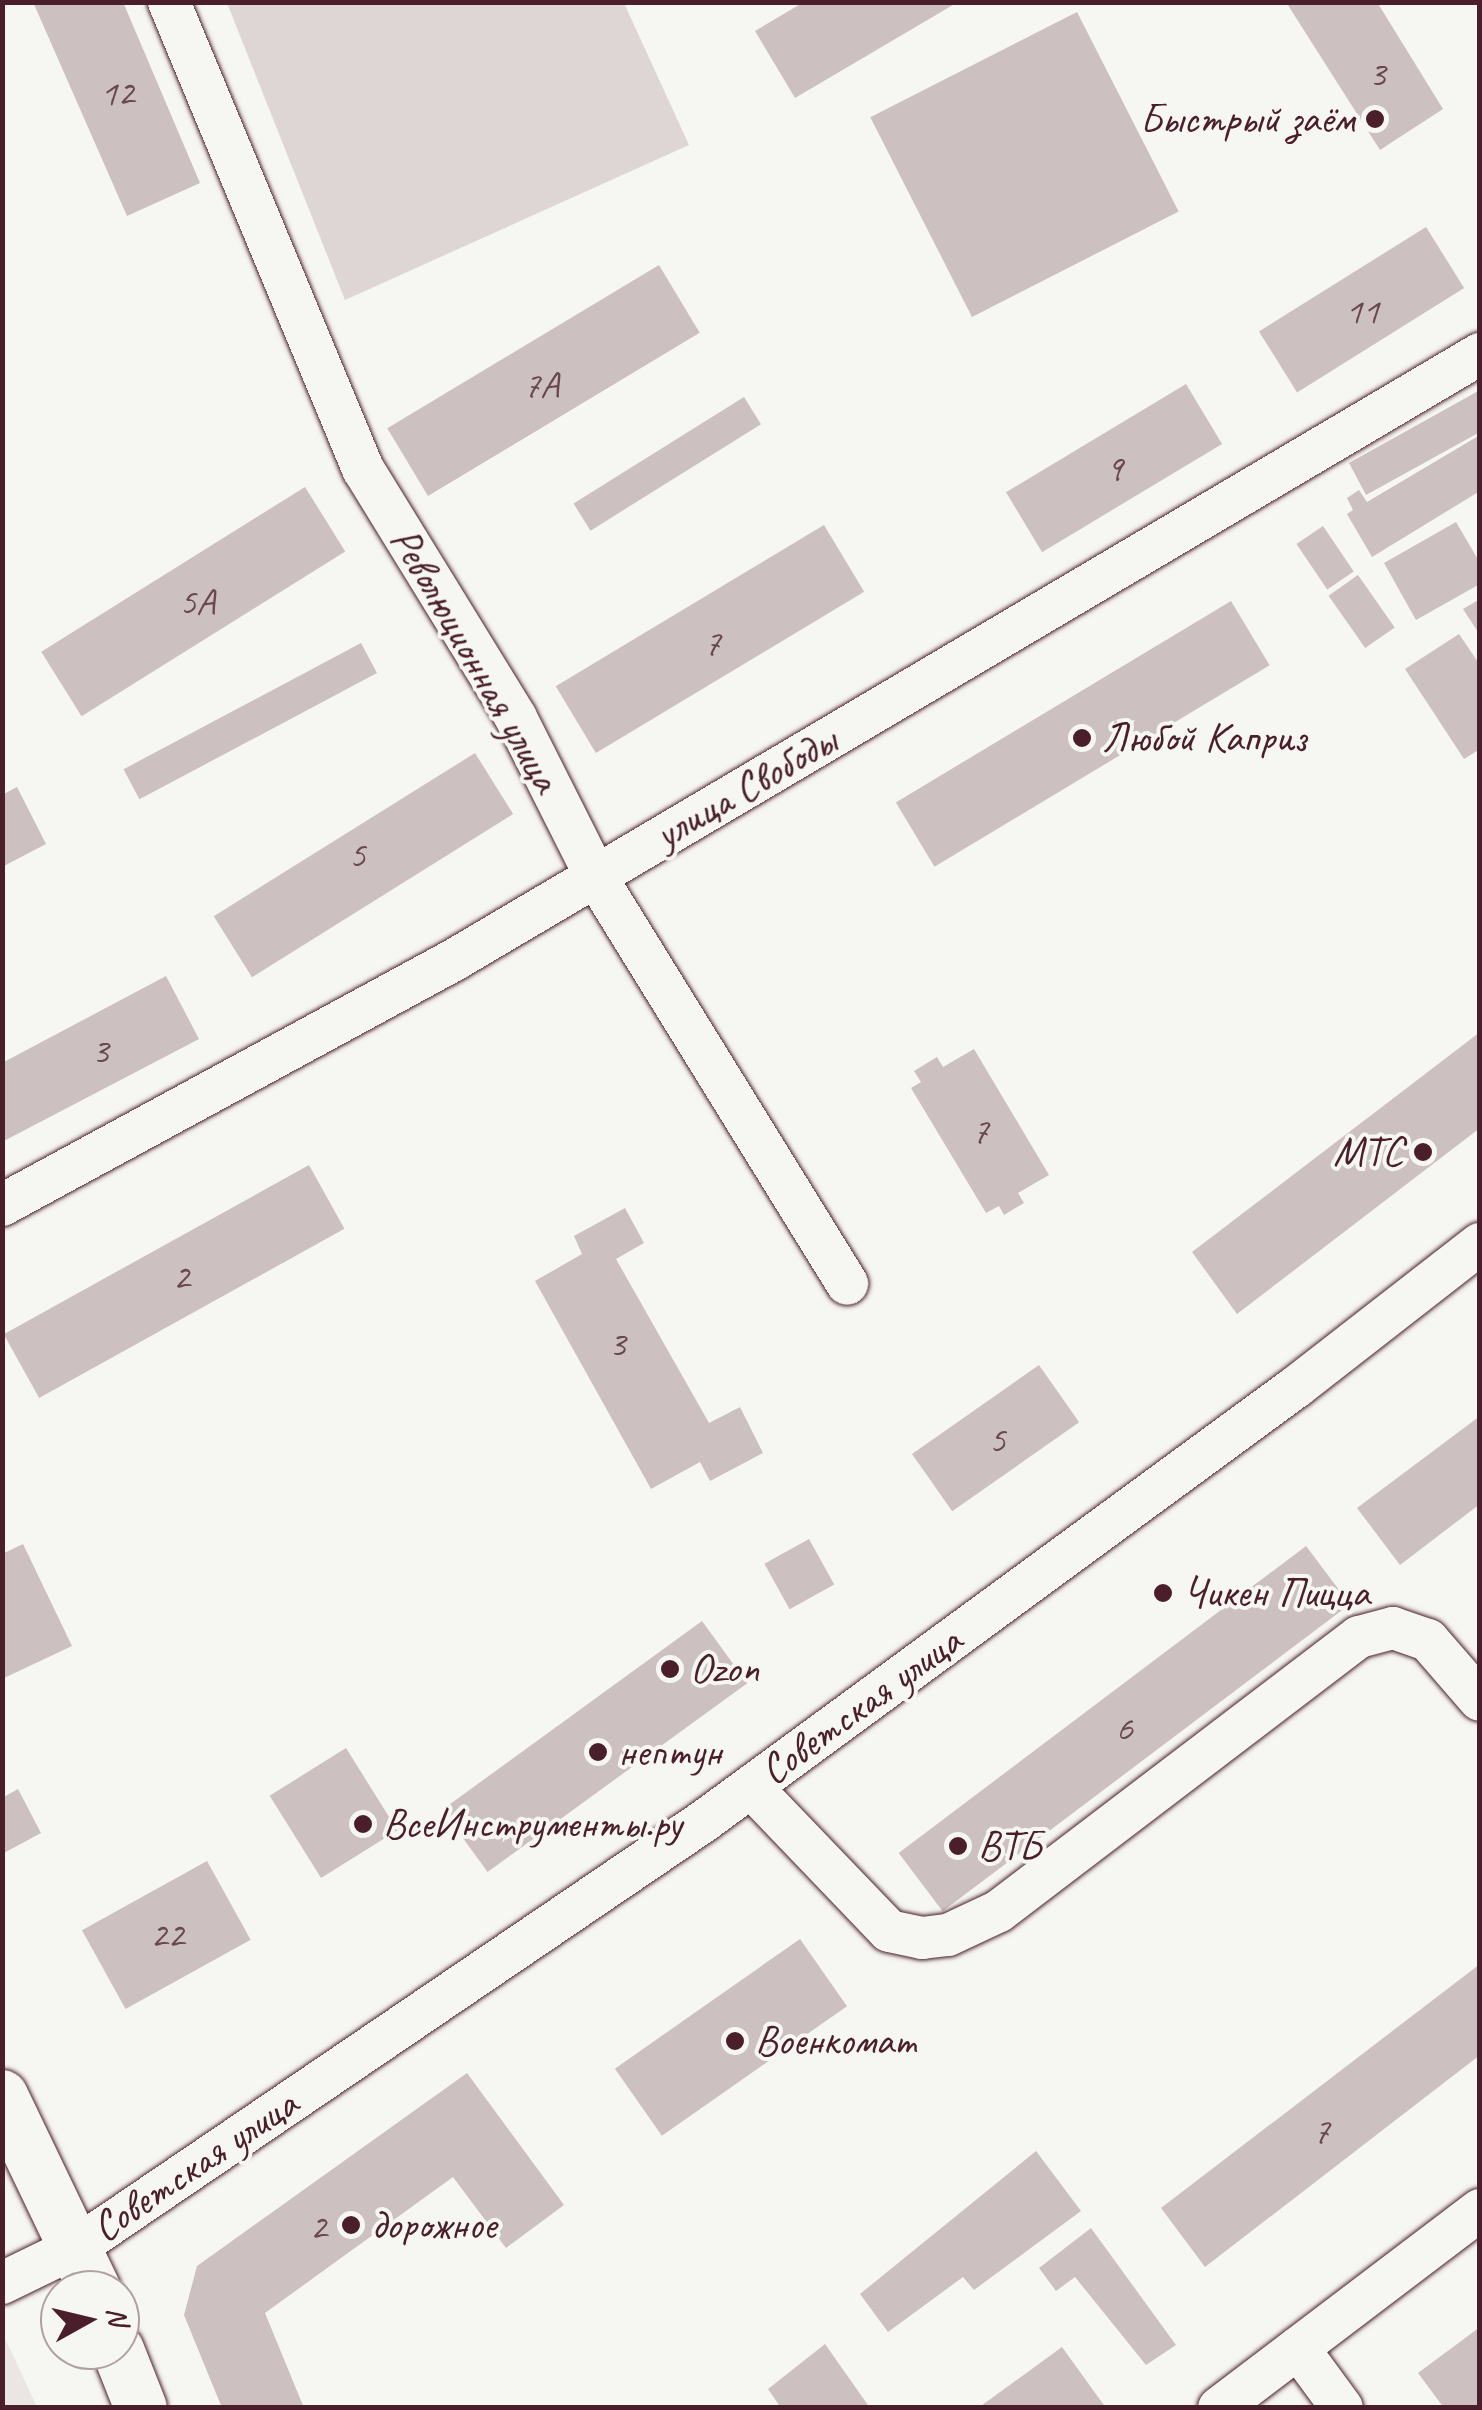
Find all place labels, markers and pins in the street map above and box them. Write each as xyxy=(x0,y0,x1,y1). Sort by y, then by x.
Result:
place label: Быстрый заём xyxy=(1140,94,1355,144)
marker: Быстрый заём xyxy=(1364,108,1386,130)
place label: Любой Каприз xyxy=(1102,713,1305,763)
marker: Любой Каприз xyxy=(1071,727,1093,749)
place label: МТС xyxy=(1333,1127,1403,1177)
marker: МТС xyxy=(1412,1141,1434,1163)
place label: Чикен Пицца xyxy=(1183,1568,1368,1618)
marker: Чикен Пицца xyxy=(1152,1582,1174,1604)
place label: Ozon xyxy=(690,1644,759,1694)
marker: Ozon xyxy=(659,1658,681,1680)
place label: нептун xyxy=(618,1727,722,1777)
marker: нептун xyxy=(587,1741,609,1763)
place label: ВсеИнструменты.ру xyxy=(383,1799,682,1849)
marker: ВсеИнструменты.ру xyxy=(352,1813,374,1835)
place label: ВТБ xyxy=(978,1821,1041,1871)
marker: ВТБ xyxy=(947,1835,969,1857)
place label: Военкомат xyxy=(755,2016,915,2066)
marker: Военкомат xyxy=(724,2030,746,2052)
place label: дорожное xyxy=(371,2200,496,2250)
marker: дорожное xyxy=(340,2214,362,2236)

